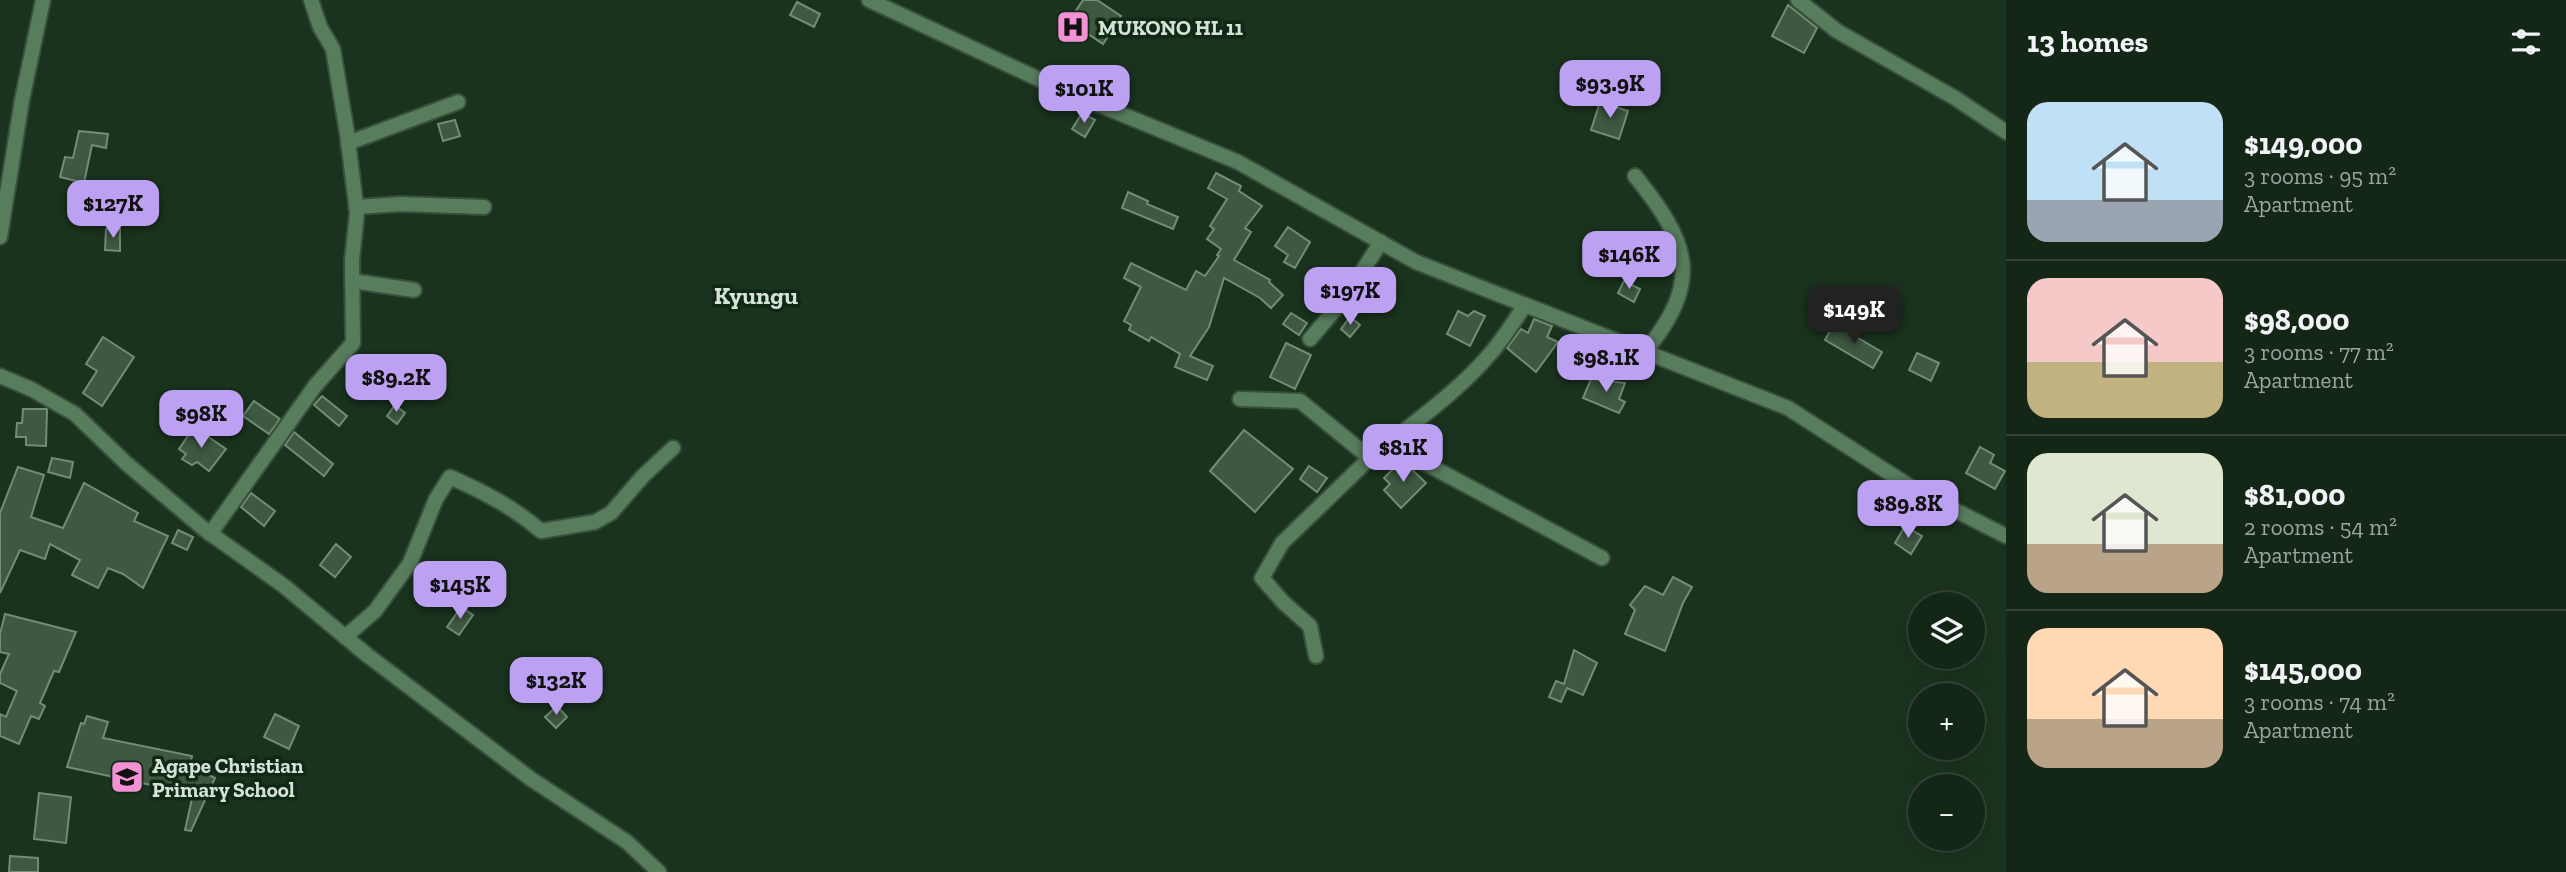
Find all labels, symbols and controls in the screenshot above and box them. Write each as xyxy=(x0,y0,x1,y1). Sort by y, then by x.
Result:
hospital icon: MUKONO HL 11 xyxy=(1054,8,1092,46)
place label: MUKONO HL 11 xyxy=(1098,15,1244,40)
icon: filters xyxy=(2507,23,2545,61)
text: 13 homes xyxy=(2027,24,2148,60)
pin: $93.9K xyxy=(1553,60,1667,120)
pin: $101K xyxy=(1035,66,1133,125)
text: $93.9K xyxy=(1576,69,1644,97)
text: $101K xyxy=(1055,74,1113,102)
text: $149,000 xyxy=(2244,126,2363,162)
icon: home xyxy=(2083,130,2167,214)
text: 3 rooms · 95 m² xyxy=(2244,162,2396,190)
pin: $127K xyxy=(64,180,162,240)
text: $127K xyxy=(83,189,143,217)
text: Apartment xyxy=(2244,190,2353,218)
pin: $146K xyxy=(1580,232,1678,291)
text: $146K xyxy=(1598,240,1660,268)
pin: $197K xyxy=(1301,268,1399,327)
text: $197K xyxy=(1320,276,1380,304)
district label: Kyungu xyxy=(714,281,798,310)
pin: $149K xyxy=(1805,286,1903,346)
text: $149K xyxy=(1823,295,1885,323)
text: $98,000 xyxy=(2244,302,2349,338)
icon: home xyxy=(2083,306,2167,390)
pin: $98.1K xyxy=(1549,334,1663,394)
text: 3 rooms · 77 m² xyxy=(2244,338,2394,366)
text: $98.1K xyxy=(1573,343,1639,371)
pin: $89.2K xyxy=(339,354,453,414)
text: $89.2K xyxy=(361,363,431,391)
text: Apartment xyxy=(2244,366,2353,394)
pin: $98K xyxy=(160,391,242,450)
text: $98K xyxy=(175,399,227,427)
pin: $81K xyxy=(1362,424,1444,484)
text: $81K xyxy=(1379,433,1427,461)
text: $81,000 xyxy=(2244,477,2346,513)
pin: $89.8K xyxy=(1851,480,1965,540)
icon: home xyxy=(2083,481,2167,565)
text: $89.8K xyxy=(1873,489,1943,517)
text: 2 rooms · 54 m² xyxy=(2244,513,2397,541)
text: Apartment xyxy=(2244,541,2353,569)
pin: $145K xyxy=(411,562,509,621)
text: $145K xyxy=(429,570,491,598)
map controls xyxy=(1908,592,1985,851)
button: layers xyxy=(1908,592,1985,669)
text: $145,000 xyxy=(2244,652,2362,688)
icon: home xyxy=(2083,656,2167,740)
pin: $132K xyxy=(507,658,605,717)
text: $132K xyxy=(526,666,586,694)
button: + xyxy=(1908,683,1985,760)
text: 3 rooms · 74 m² xyxy=(2244,688,2395,716)
text: Apartment xyxy=(2244,716,2353,744)
place label: Agape Christian Primary School xyxy=(152,753,304,802)
school or university icon: Agape Christian Primary School xyxy=(108,758,146,796)
button: − xyxy=(1908,774,1985,851)

